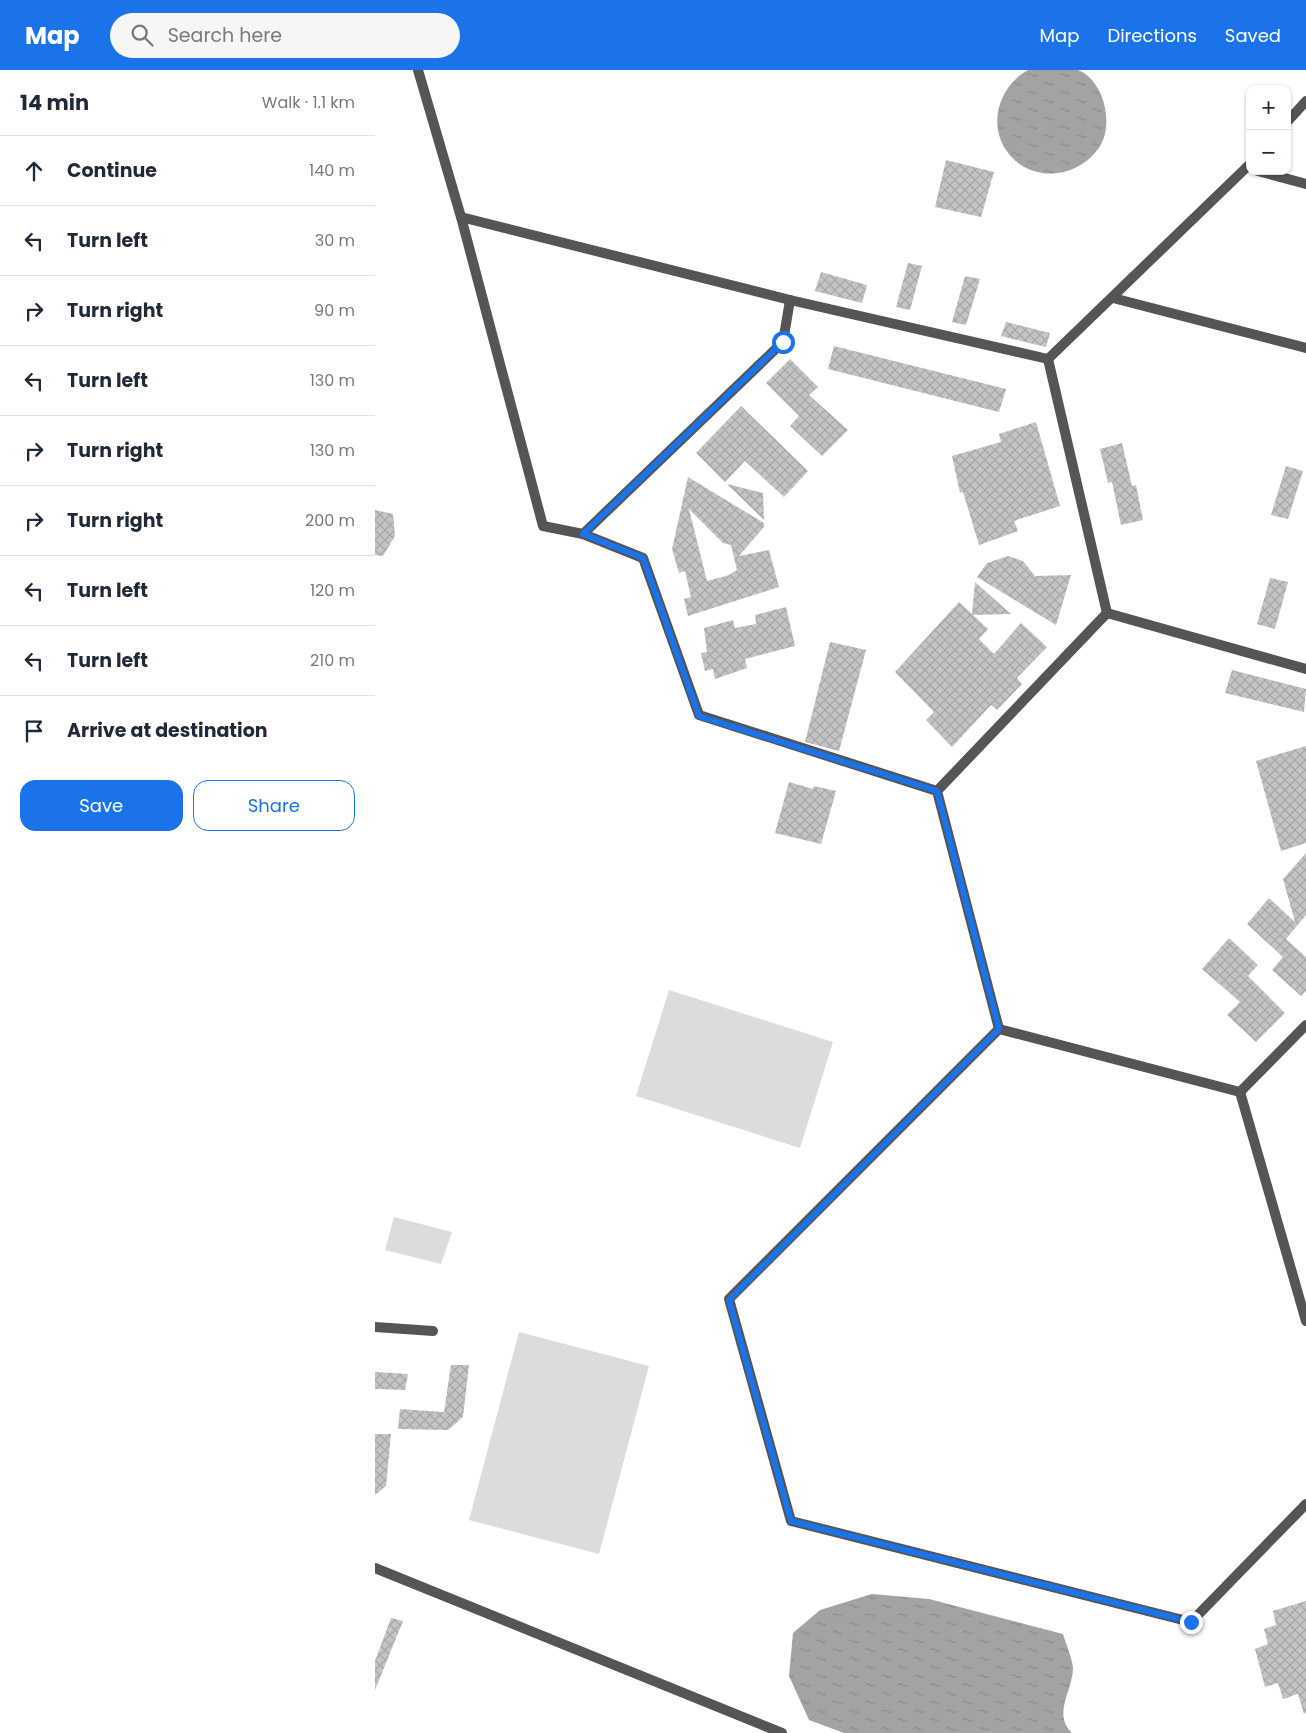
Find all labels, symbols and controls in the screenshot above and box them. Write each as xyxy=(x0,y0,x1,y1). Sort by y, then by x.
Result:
search box xyxy=(110,13,460,58)
text: Map xyxy=(25,19,80,52)
icon: search xyxy=(128,21,156,49)
text: Search here xyxy=(168,22,282,49)
text: Map xyxy=(1040,23,1079,48)
text: Directions xyxy=(1107,23,1197,48)
text: Saved xyxy=(1225,23,1281,48)
map controls xyxy=(1246,85,1291,175)
button: + xyxy=(1246,85,1291,130)
text: 14 min xyxy=(20,88,89,117)
text: Walk · 1.1 km xyxy=(262,91,355,114)
button: − xyxy=(1246,130,1291,175)
icon: ahead xyxy=(20,157,48,185)
text: Continue xyxy=(67,157,157,184)
text: 140 m xyxy=(309,159,355,182)
icon: left xyxy=(20,227,48,255)
text: Turn left xyxy=(67,227,148,254)
text: 30 m xyxy=(315,229,355,252)
icon: right xyxy=(20,297,48,325)
text: Turn right xyxy=(67,297,163,324)
text: 90 m xyxy=(314,299,355,322)
route start xyxy=(772,331,795,354)
icon: left xyxy=(20,367,48,395)
text: Turn left xyxy=(67,367,148,394)
text: 130 m xyxy=(310,369,355,392)
icon: right xyxy=(20,437,48,465)
text: Turn right xyxy=(67,437,163,464)
text: 130 m xyxy=(310,439,355,462)
icon: right xyxy=(20,507,48,535)
text: Turn right xyxy=(67,507,163,534)
text: 200 m xyxy=(305,509,355,532)
icon: left xyxy=(20,577,48,605)
text: Turn left xyxy=(67,577,148,604)
text: 120 m xyxy=(310,579,355,602)
icon: left xyxy=(20,647,48,675)
text: Turn left xyxy=(67,647,148,674)
text: 210 m xyxy=(310,649,355,672)
icon: arrive xyxy=(20,717,48,745)
text: Arrive at destination xyxy=(67,717,268,744)
button: Save xyxy=(20,780,183,831)
button: Share xyxy=(193,780,355,831)
route end xyxy=(1180,1611,1203,1634)

